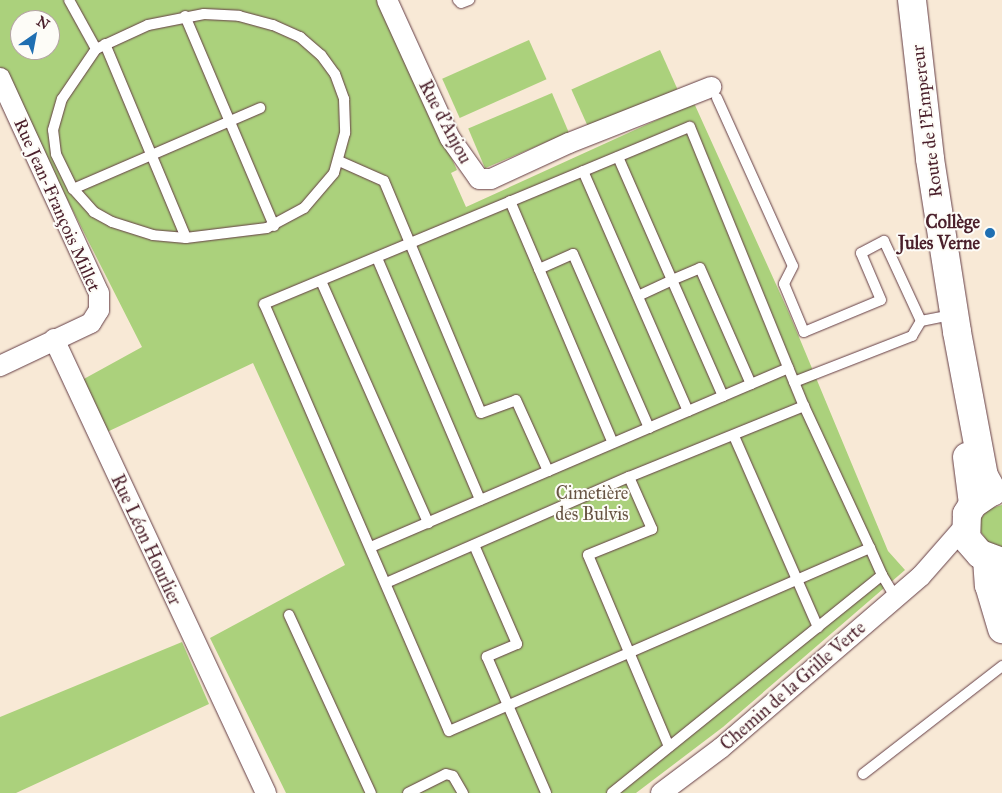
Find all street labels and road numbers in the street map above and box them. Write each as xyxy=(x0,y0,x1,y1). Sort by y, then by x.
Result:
street label: Route de l'Empereur xyxy=(907,43,947,199)
street label: Rue d'Anjou xyxy=(414,77,476,167)
street label: Rue Jean-François Millet xyxy=(9,115,105,295)
street label: Rue Léon Hourlier xyxy=(106,471,186,609)
street label: Chemin de la Grille Verte xyxy=(716,617,870,755)

